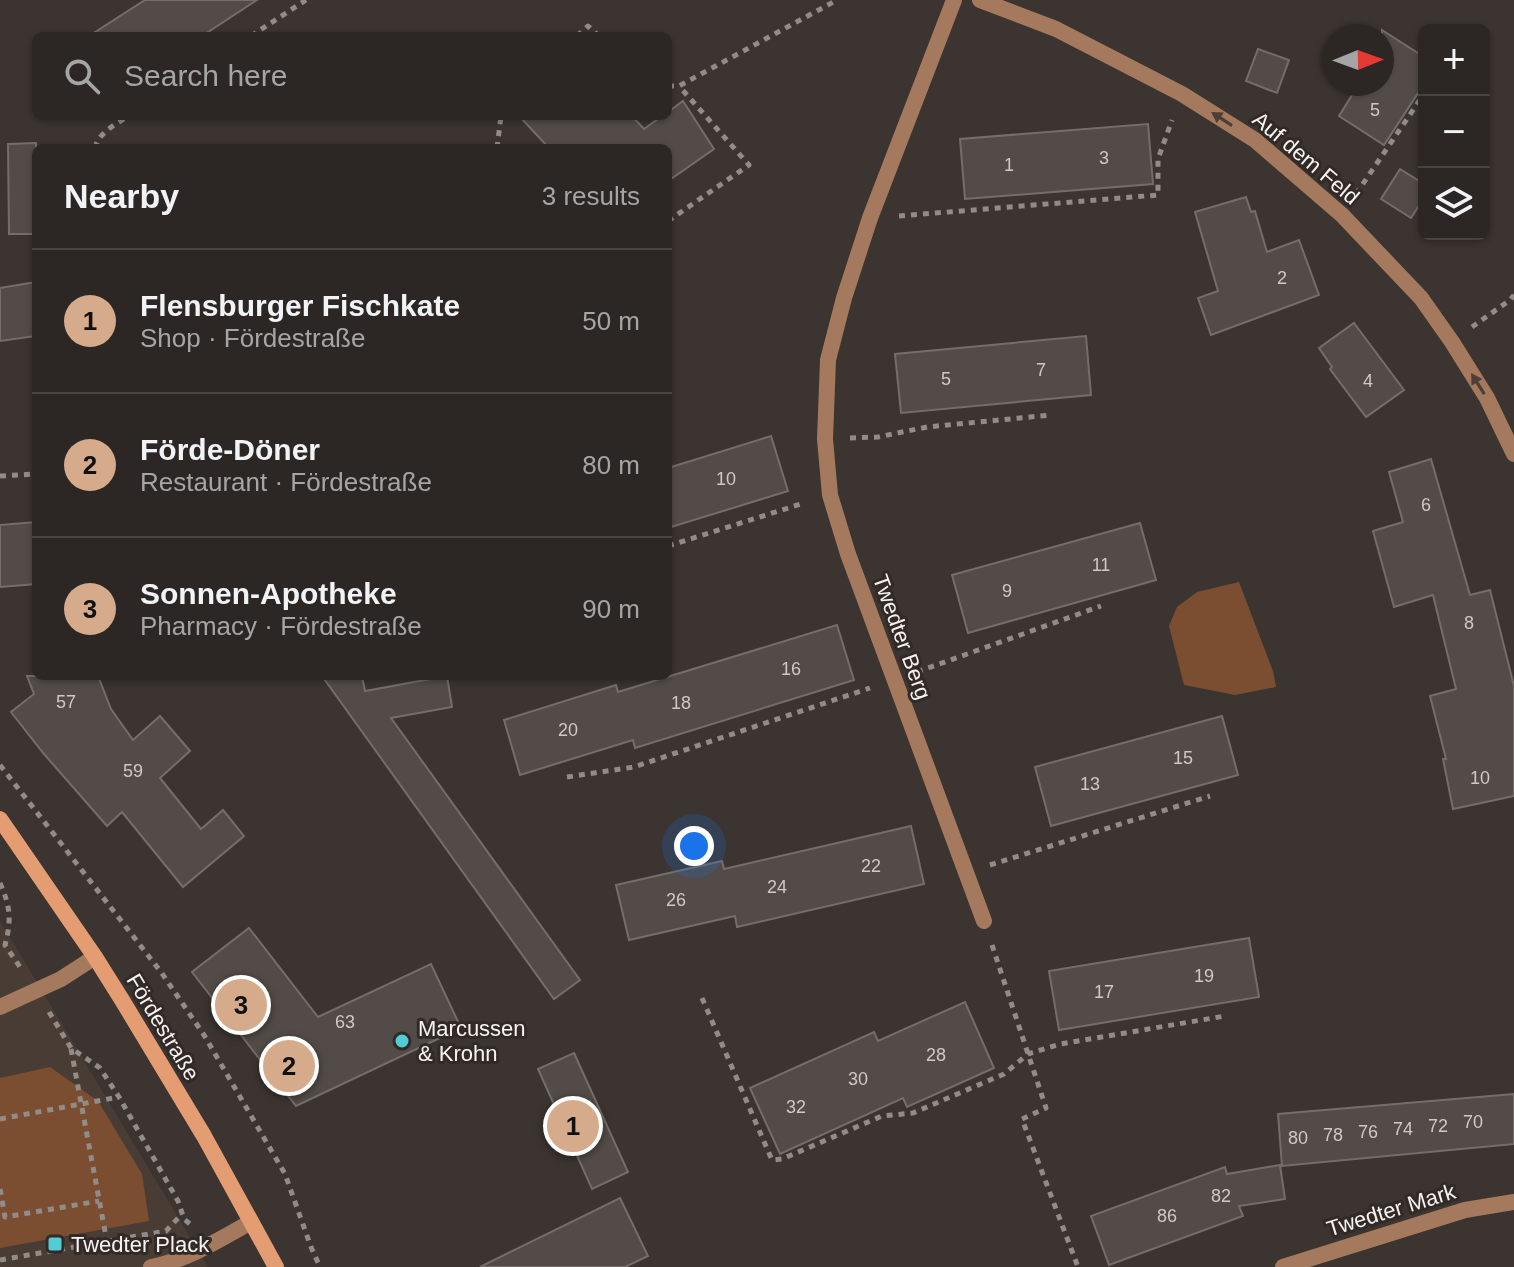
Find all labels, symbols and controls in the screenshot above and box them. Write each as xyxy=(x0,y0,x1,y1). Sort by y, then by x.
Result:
north arrow xyxy=(1322,24,1394,96)
map controls xyxy=(1418,24,1490,240)
button: + xyxy=(1418,24,1490,96)
search box xyxy=(32,32,672,120)
icon: search xyxy=(60,54,104,98)
text: Search here xyxy=(124,59,287,92)
button: − xyxy=(1418,96,1490,168)
house number: 5 xyxy=(1370,100,1380,120)
street label: Auf dem Feld xyxy=(1248,106,1364,210)
one-way arrow xyxy=(1211,113,1233,127)
house number: 3 xyxy=(1099,148,1109,168)
house number: 1 xyxy=(1004,155,1014,175)
button: layers xyxy=(1418,168,1490,240)
text: Nearby xyxy=(64,177,179,215)
text: 3 results xyxy=(542,181,640,211)
house number: 2 xyxy=(1277,268,1287,288)
text: Flensburger Fischkate xyxy=(140,289,460,322)
text: 1 xyxy=(83,306,97,336)
text: 50 m xyxy=(582,306,640,336)
text: Shop · Fördestraße xyxy=(140,323,365,353)
house number: 7 xyxy=(1036,360,1046,380)
house number: 5 xyxy=(941,369,951,389)
house number: 4 xyxy=(1363,371,1373,391)
one-way arrow xyxy=(1471,374,1486,395)
text: Förde-Döner xyxy=(140,433,320,466)
text: 2 xyxy=(83,450,97,480)
text: 80 m xyxy=(582,450,640,480)
text: Restaurant · Fördestraße xyxy=(140,467,432,497)
house number: 10 xyxy=(716,469,736,489)
house number: 6 xyxy=(1421,495,1431,515)
house number: 11 xyxy=(1092,555,1110,575)
street label: Twedter Berg xyxy=(868,571,936,703)
text: Sonnen-Apotheke xyxy=(140,577,397,610)
house number: 9 xyxy=(1002,581,1012,601)
text: 3 xyxy=(83,594,97,624)
text: 90 m xyxy=(582,594,640,624)
text: Pharmacy · Fördestraße xyxy=(140,611,422,641)
house number: 8 xyxy=(1464,613,1474,633)
house number: 16 xyxy=(781,659,801,679)
house number: 57 xyxy=(56,692,76,712)
house number: 18 xyxy=(671,693,691,713)
house number: 20 xyxy=(558,720,578,740)
house number: 15 xyxy=(1173,748,1193,768)
house number: 59 xyxy=(123,761,143,781)
house number: 10 xyxy=(1470,768,1490,788)
house number: 13 xyxy=(1080,774,1100,794)
your location xyxy=(674,826,714,866)
house number: 22 xyxy=(861,856,881,876)
house number: 24 xyxy=(767,877,787,897)
house number: 26 xyxy=(666,890,686,910)
house number: 19 xyxy=(1194,966,1214,986)
street label: Fördestraße xyxy=(121,969,205,1085)
pin: 3 xyxy=(215,975,267,1035)
house number: 17 xyxy=(1094,982,1114,1002)
house number: 63 xyxy=(335,1012,355,1032)
place label: Marcussen & Krohn xyxy=(418,1016,526,1066)
marker: Marcussen & Krohn xyxy=(393,1032,411,1050)
pin: 2 xyxy=(263,1036,315,1096)
house number: 28 xyxy=(926,1045,946,1065)
house number: 30 xyxy=(848,1069,868,1089)
pin: 1 xyxy=(547,1096,599,1156)
house number: 32 xyxy=(786,1097,806,1117)
house number: 70 xyxy=(1463,1112,1483,1132)
house number: 72 xyxy=(1428,1116,1448,1136)
house number: 74 xyxy=(1393,1119,1413,1139)
house number: 76 xyxy=(1358,1122,1378,1142)
house number: 78 xyxy=(1323,1125,1343,1145)
house number: 80 xyxy=(1288,1128,1308,1148)
street label: Twedter Mark xyxy=(1324,1178,1459,1241)
house number: 82 xyxy=(1211,1186,1231,1206)
house number: 86 xyxy=(1157,1206,1177,1226)
place label: Twedter Plack xyxy=(71,1232,210,1257)
marker: Twedter Plack xyxy=(46,1235,64,1253)

